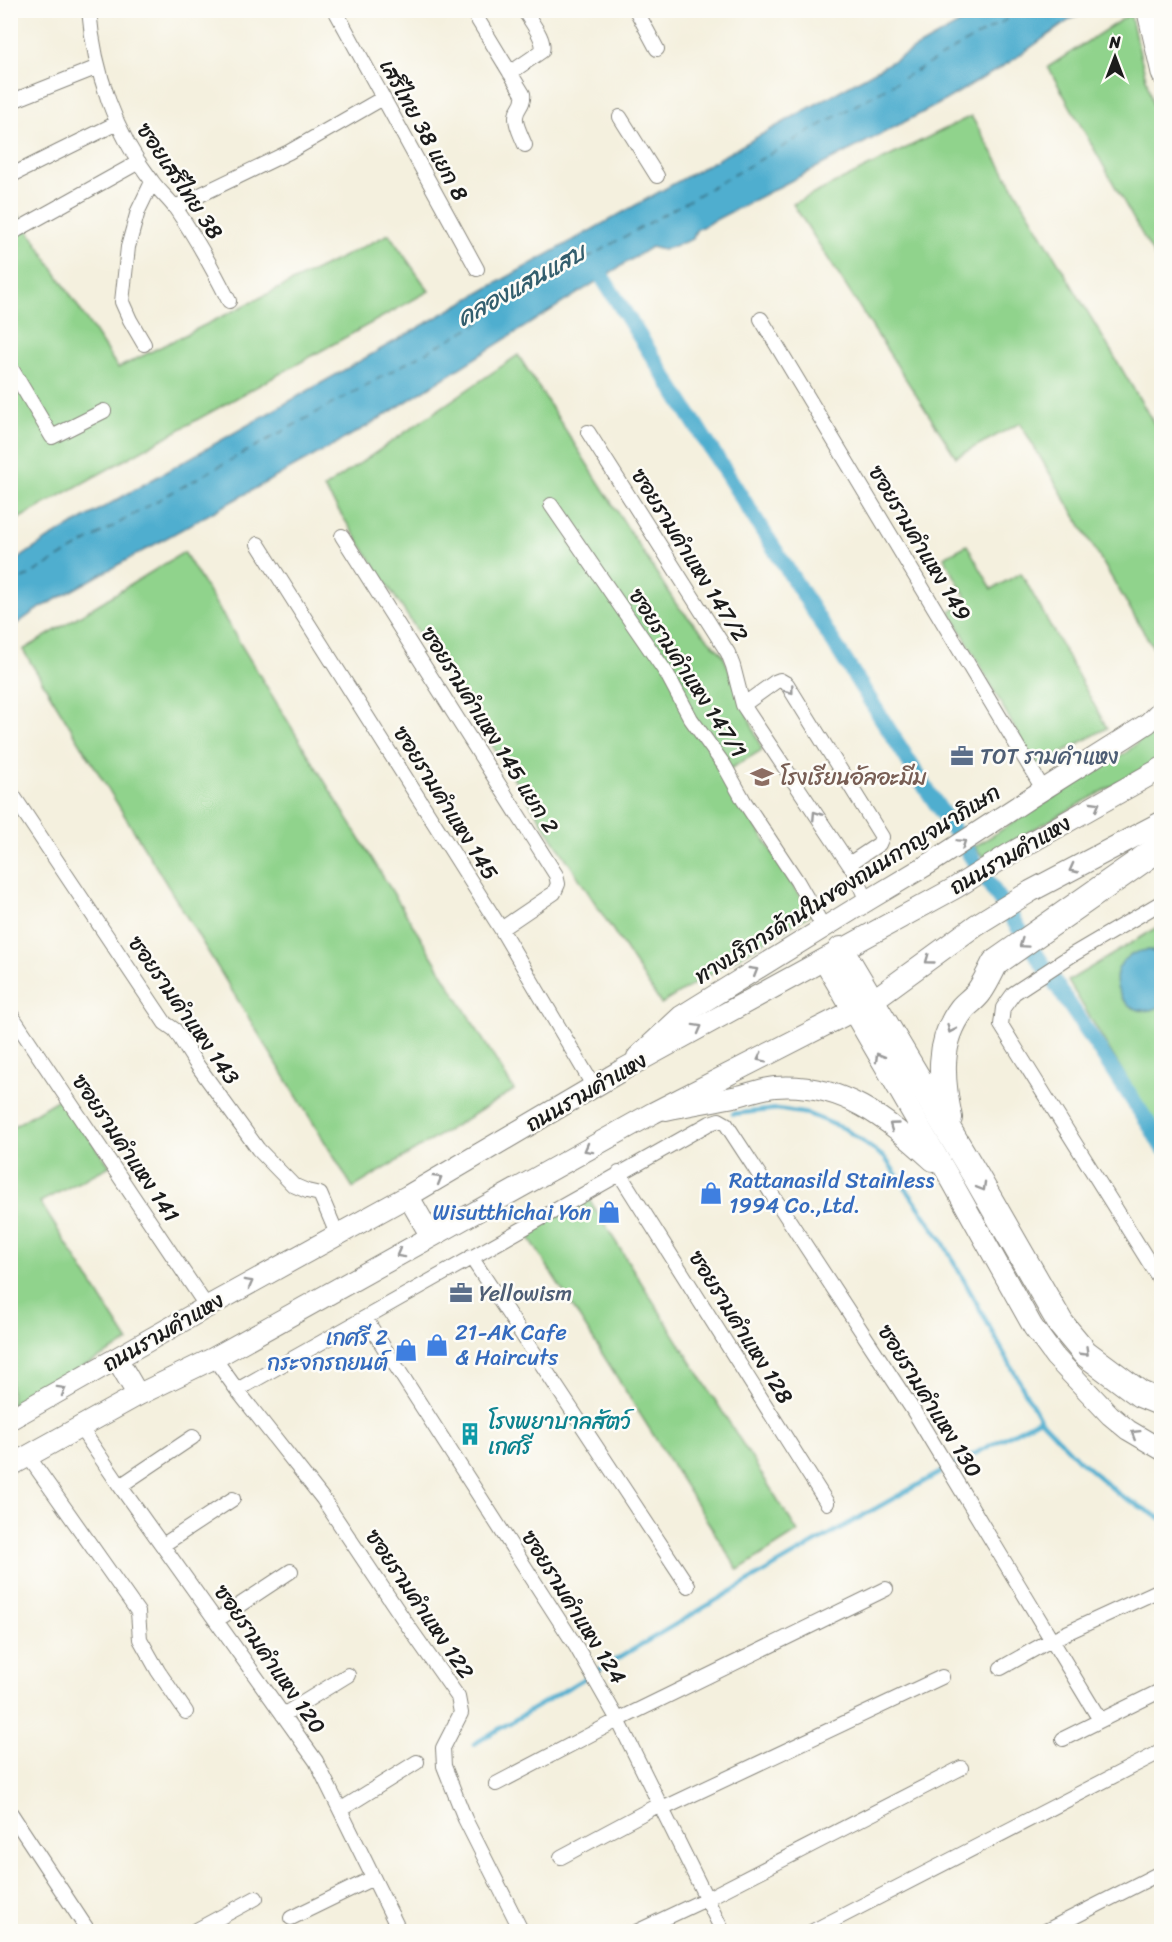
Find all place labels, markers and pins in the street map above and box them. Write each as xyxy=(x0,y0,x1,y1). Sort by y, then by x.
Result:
place label: TOT รามคำแหง xyxy=(980,737,1119,776)
office icon: TOT รามคำแหง xyxy=(949,743,975,769)
place label: โรงเรียนอัลอะมีม xyxy=(780,758,927,797)
school or university icon: โรงเรียนอัลอะมีม xyxy=(749,764,775,790)
place label: Rattanasild Stainless 1994 Co.,Ltd. xyxy=(729,1161,935,1225)
shop icon: Rattanasild Stainless 1994 Co.,Ltd. xyxy=(698,1180,724,1206)
place label: Wisutthichai Yon xyxy=(433,1193,591,1232)
shop icon: Wisutthichai Yon xyxy=(596,1199,622,1225)
place label: Yellowism xyxy=(479,1274,572,1313)
office icon: Yellowism xyxy=(448,1280,474,1306)
place label: 21-AK Cafe & Haircuts xyxy=(455,1313,567,1377)
place label: เกศรี 2 กระจกรถยนต์ xyxy=(267,1318,392,1382)
shop icon: 21-AK Cafe & Haircuts xyxy=(424,1332,450,1358)
shop icon: เกศรี 2 กระจกรถยนต์ xyxy=(393,1337,419,1363)
place label: โรงพยาบาลสัตว์ เกศรี xyxy=(488,1402,635,1466)
building icon: โรงพยาบาลสัตว์ เกศรี xyxy=(457,1421,483,1447)

